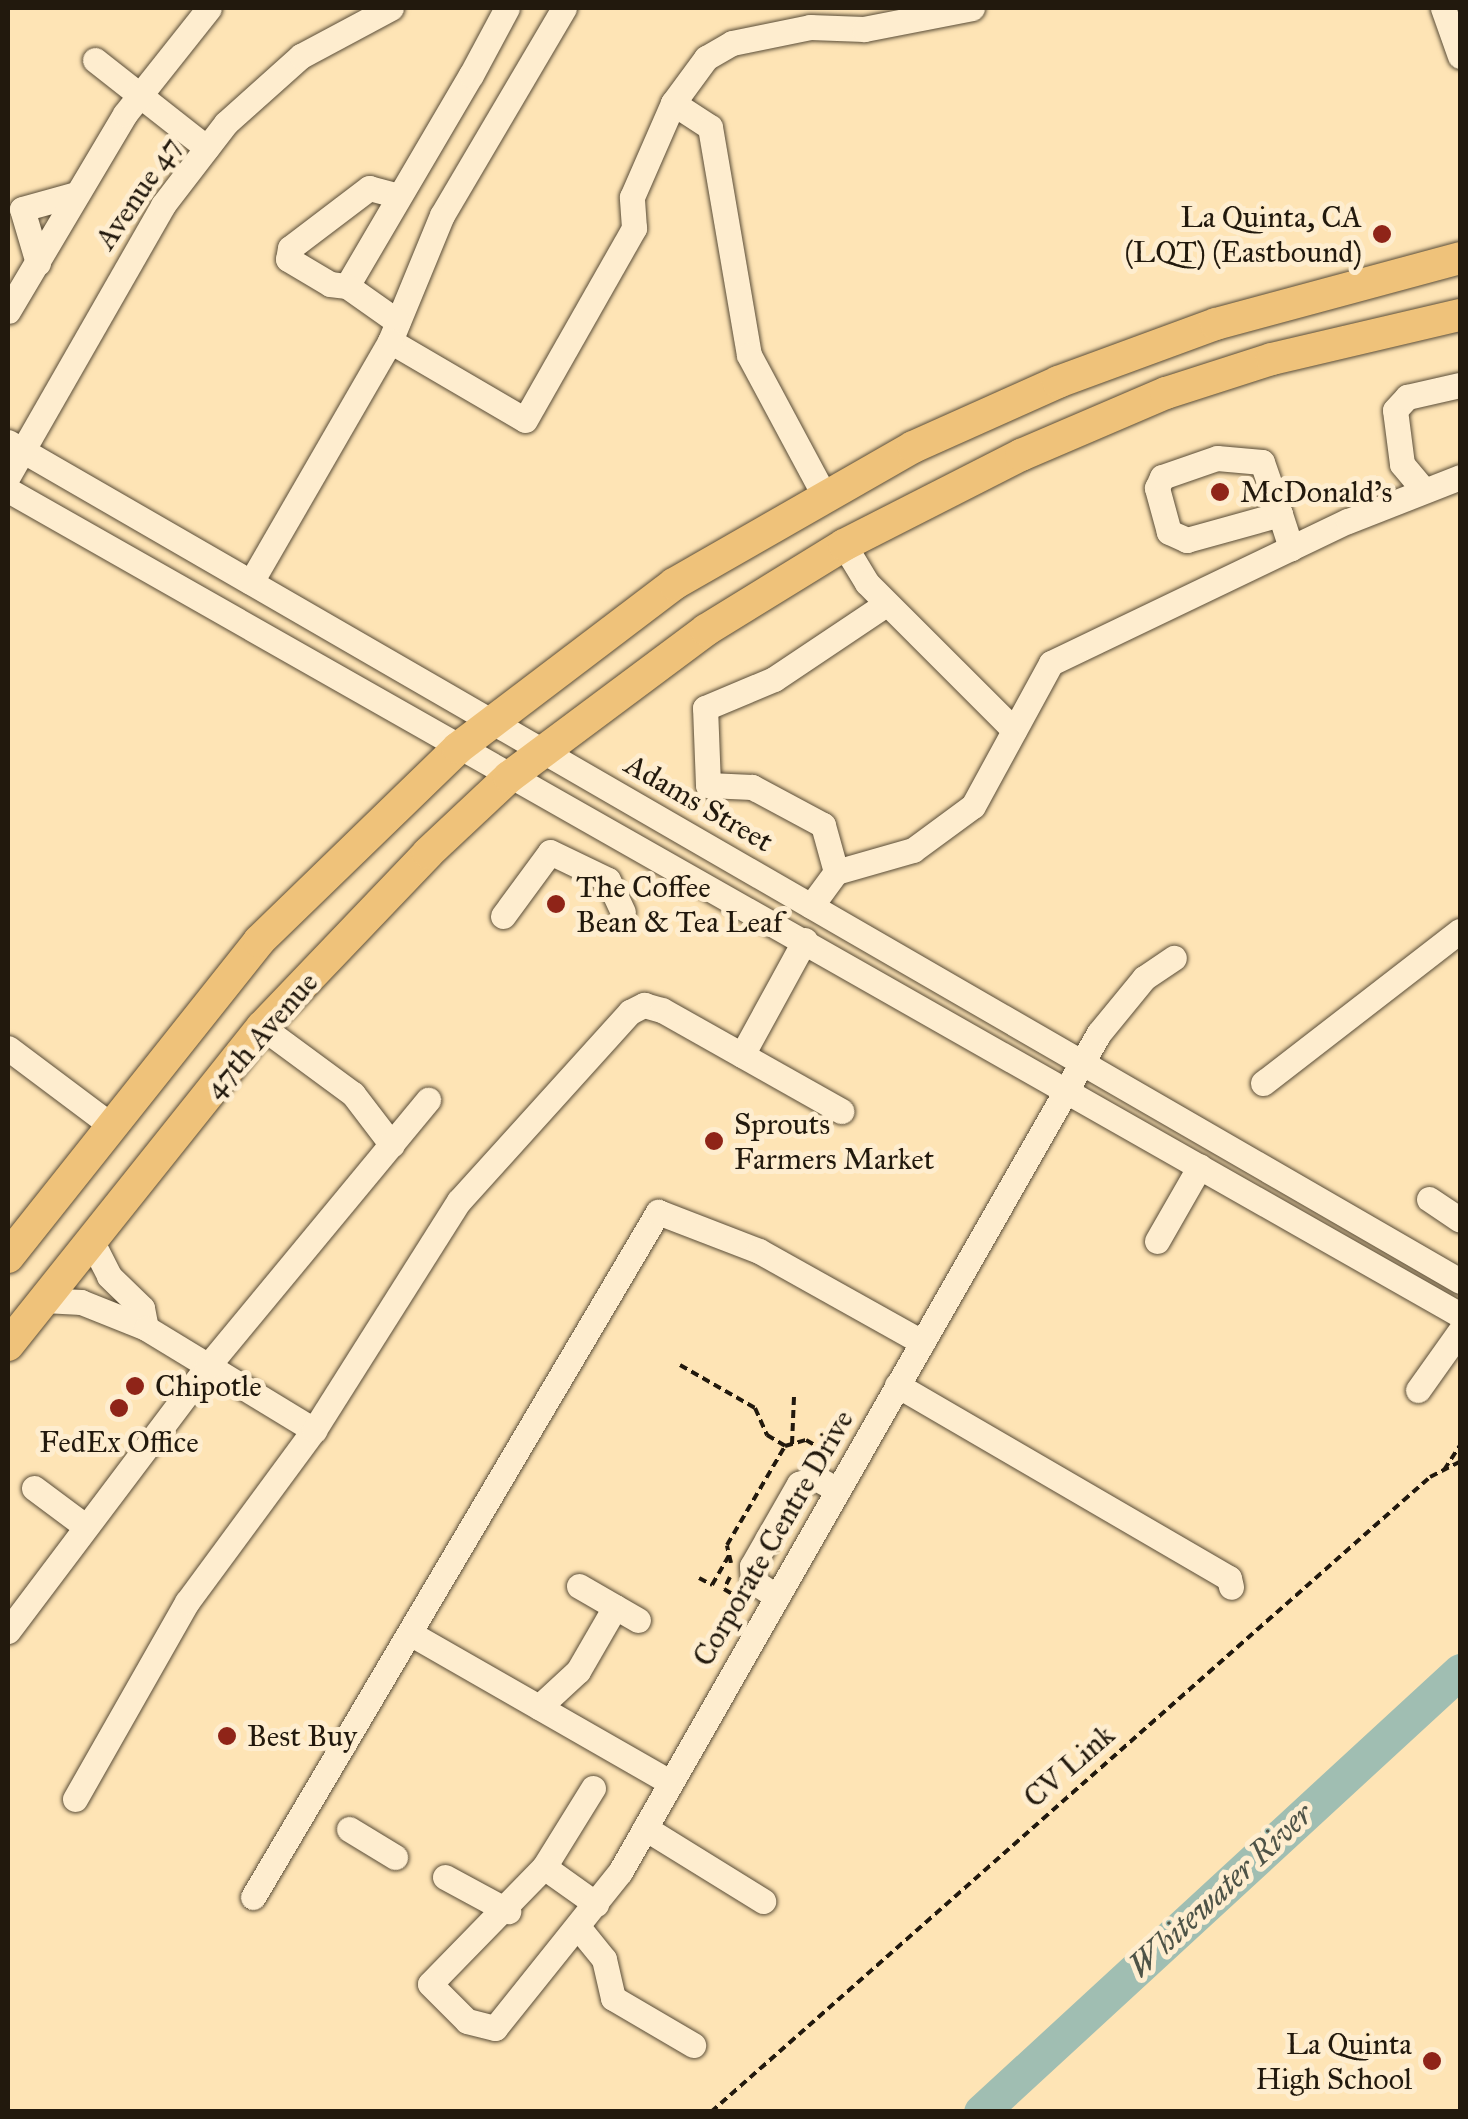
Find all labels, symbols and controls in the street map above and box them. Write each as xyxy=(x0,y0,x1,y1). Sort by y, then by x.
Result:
street label: Avenue 47 xyxy=(87,130,189,256)
place label: La Quinta, CA (LQT) (Eastbound) xyxy=(1125,199,1362,270)
marker: La Quinta, CA (LQT) (Eastbound) xyxy=(1371,223,1393,245)
place label: McDonald's xyxy=(1240,474,1392,510)
marker: McDonald's xyxy=(1209,481,1231,503)
street label: Adams Street xyxy=(619,746,779,860)
place label: The Coffee Bean & Tea Leaf xyxy=(576,869,783,940)
marker: The Coffee Bean & Tea Leaf xyxy=(545,893,567,915)
street label: 47th Avenue xyxy=(196,965,326,1105)
place label: Sprouts Farmers Market xyxy=(734,1106,934,1176)
marker: Sprouts Farmers Market xyxy=(703,1130,725,1152)
place label: Chipotle xyxy=(155,1368,262,1404)
marker: Chipotle xyxy=(124,1375,146,1397)
marker: FedEx Office xyxy=(108,1397,130,1419)
street label: Corporate Centre Drive xyxy=(685,1404,861,1672)
place label: FedEx Office xyxy=(39,1424,199,1460)
street label: CV Link xyxy=(1016,1717,1122,1815)
place label: Best Buy xyxy=(247,1718,357,1754)
marker: Best Buy xyxy=(216,1725,238,1747)
water label: Whitewater River xyxy=(1121,1796,1321,1986)
place label: La Quinta High School xyxy=(1256,2026,1412,2096)
marker: La Quinta High School xyxy=(1421,2050,1443,2072)

